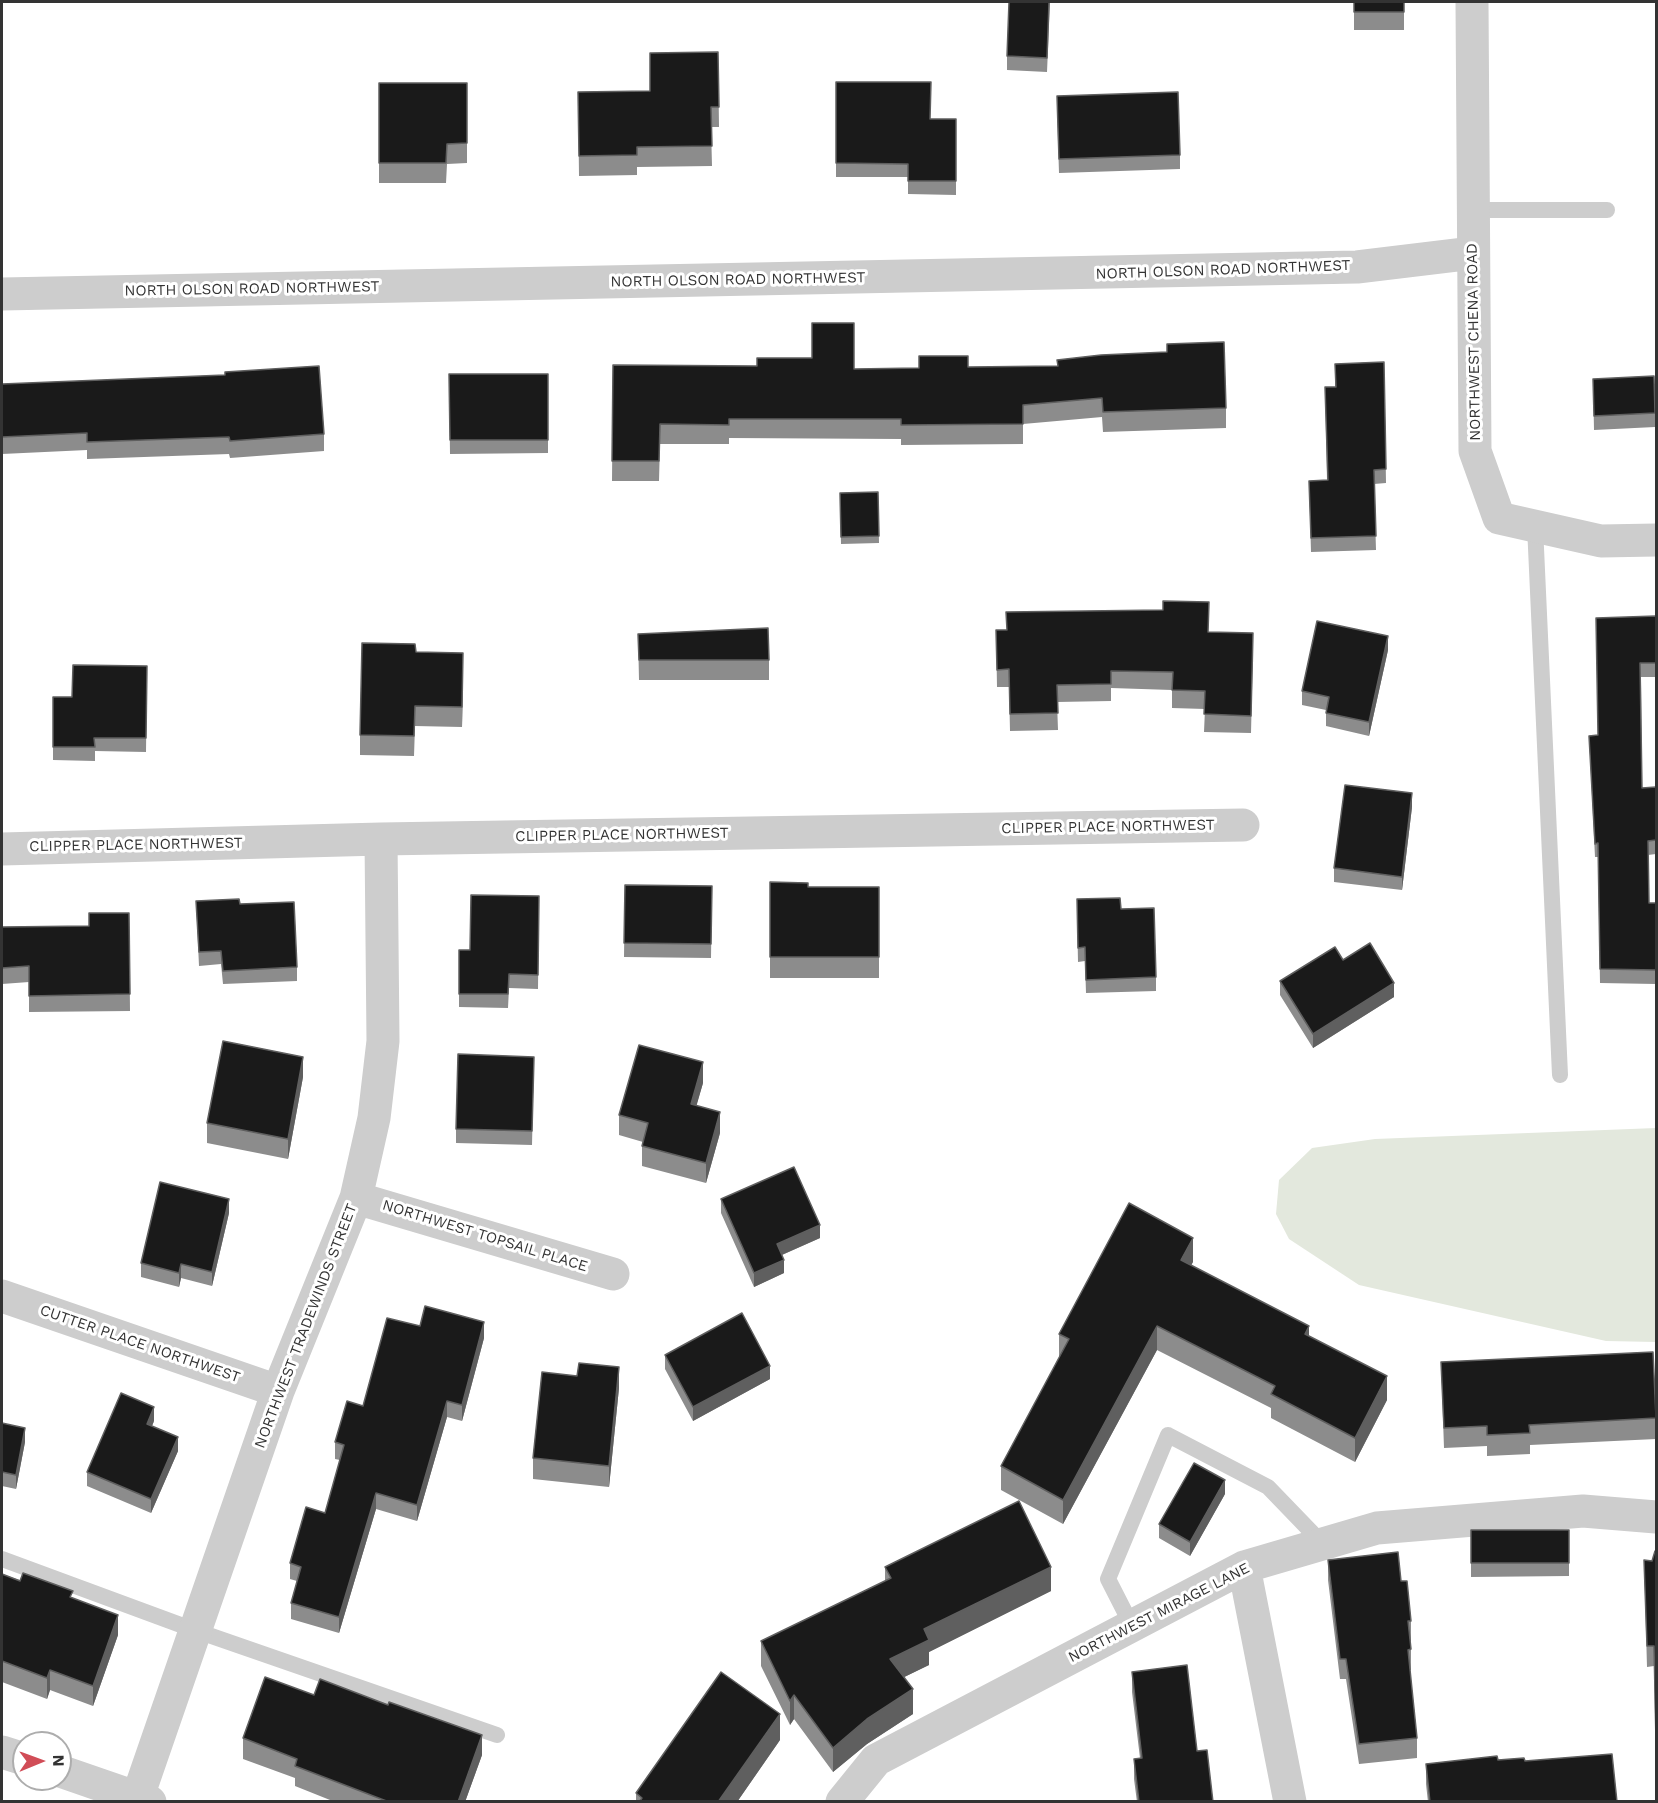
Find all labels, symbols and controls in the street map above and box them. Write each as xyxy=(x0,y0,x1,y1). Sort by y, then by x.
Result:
street label: NORTHWEST CHENA ROAD xyxy=(1463,243,1485,441)
street label: NORTH OLSON ROAD NORTHWEST xyxy=(1095,257,1351,283)
street label: NORTH OLSON ROAD NORTHWEST xyxy=(610,269,866,291)
street label: NORTH OLSON ROAD NORTHWEST xyxy=(124,278,380,300)
street label: CLIPPER PLACE NORTHWEST xyxy=(1001,816,1215,838)
street label: CLIPPER PLACE NORTHWEST xyxy=(515,824,729,846)
street label: CLIPPER PLACE NORTHWEST xyxy=(29,834,243,856)
street label: NORTHWEST TOPSAIL PLACE xyxy=(380,1196,590,1276)
street label: NORTHWEST TRADEWINDS STREET xyxy=(251,1201,361,1451)
street label: CUTTER PLACE NORTHWEST xyxy=(38,1301,242,1387)
street label: NORTHWEST MIRAGE LANE xyxy=(1065,1559,1253,1667)
north arrow xyxy=(12,1731,72,1791)
text: N xyxy=(49,1755,68,1767)

